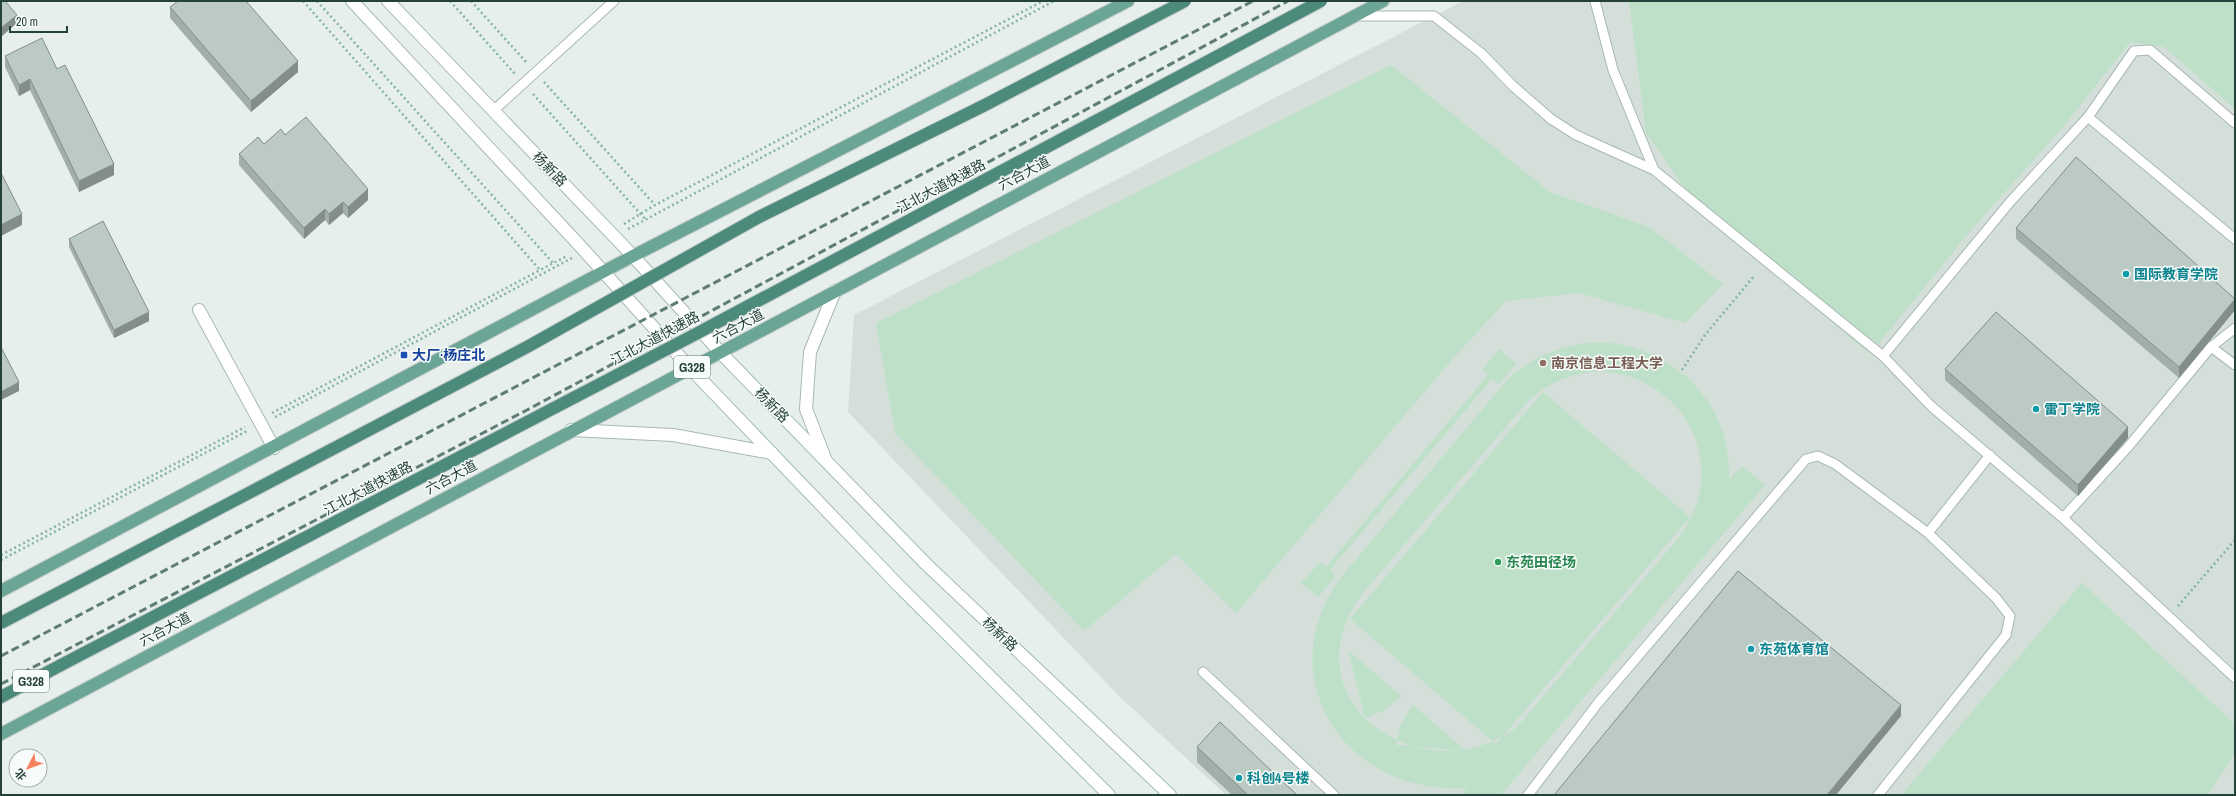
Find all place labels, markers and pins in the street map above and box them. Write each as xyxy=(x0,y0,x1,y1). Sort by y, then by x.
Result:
place label: 国际教育学院 xyxy=(2134,265,2218,283)
marker: 国际教育学院 xyxy=(2121,269,2131,279)
place label: 大厂·杨庄北 xyxy=(412,346,485,364)
marker: 大厂·杨庄北 xyxy=(399,350,409,360)
place label: 南京信息工程大学 xyxy=(1551,354,1663,372)
marker: 南京信息工程大学 xyxy=(1538,358,1548,368)
place label: 雷丁学院 xyxy=(2044,400,2100,418)
marker: 雷丁学院 xyxy=(2031,404,2041,414)
place label: 东苑田径场 xyxy=(1506,553,1576,571)
marker: 东苑田径场 xyxy=(1493,557,1503,567)
place label: 东苑体育馆 xyxy=(1759,640,1829,658)
marker: 东苑体育馆 xyxy=(1746,644,1756,654)
place label: 科创4号楼 xyxy=(1247,769,1309,787)
marker: 科创4号楼 xyxy=(1234,773,1244,783)

